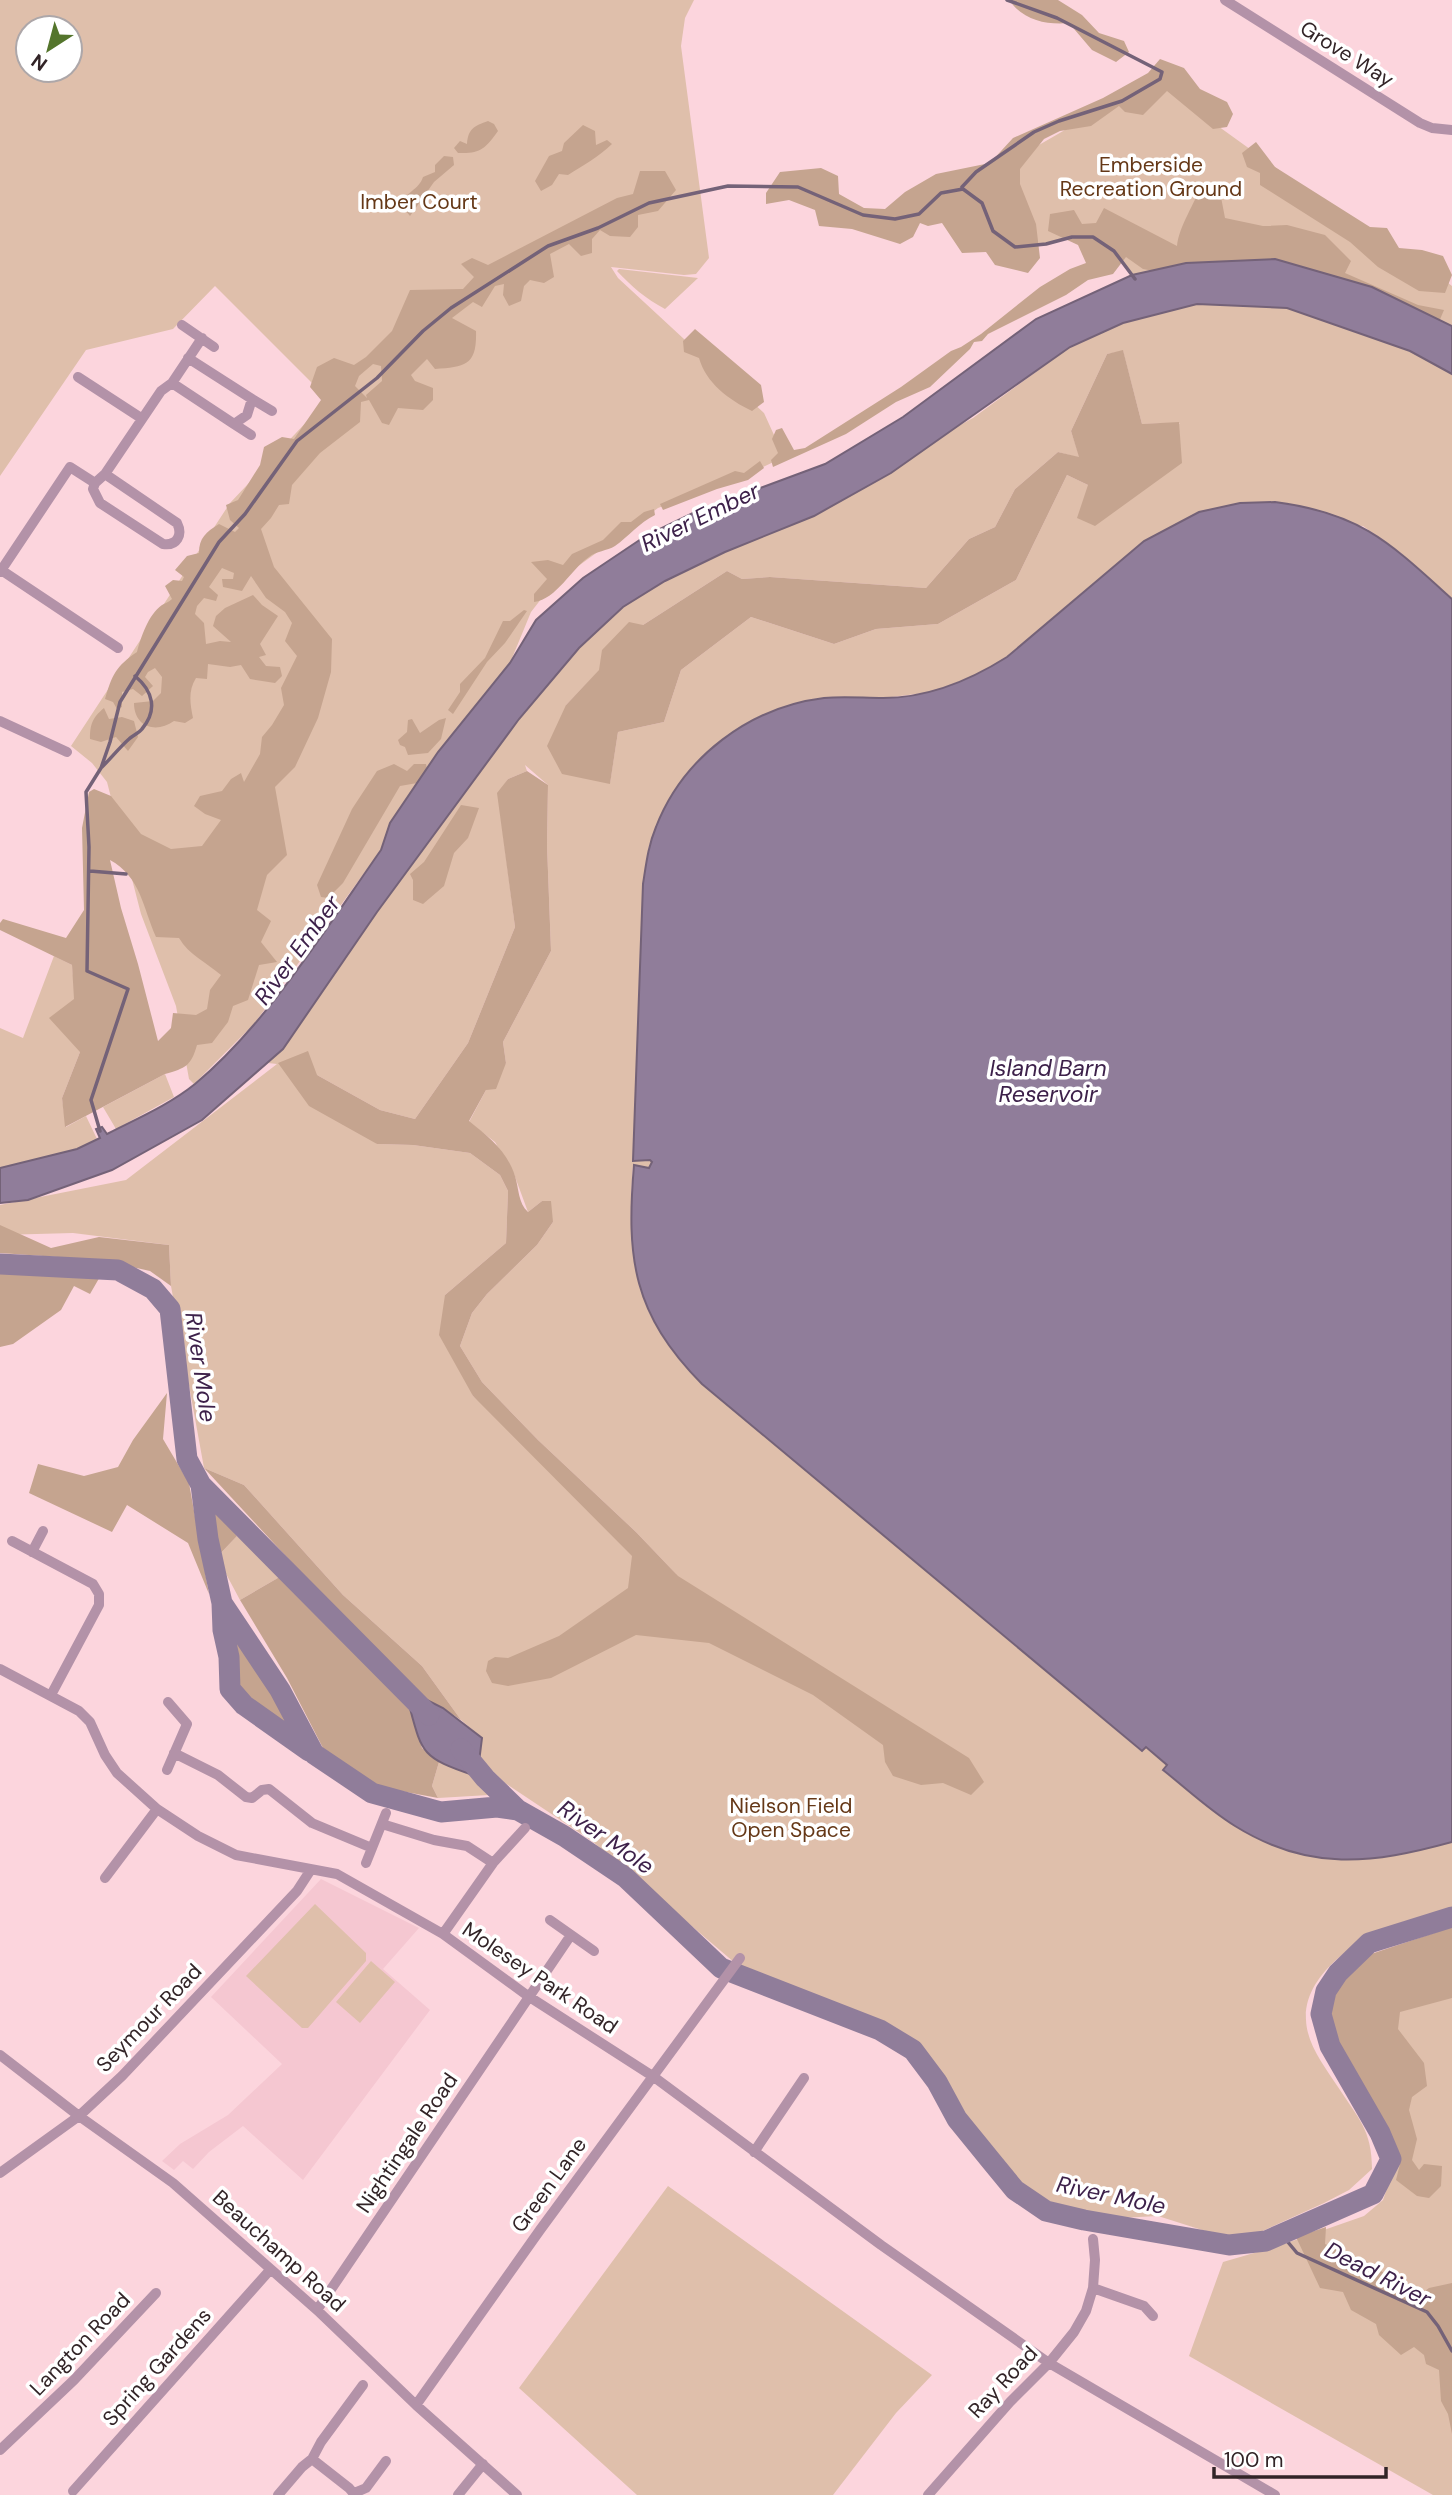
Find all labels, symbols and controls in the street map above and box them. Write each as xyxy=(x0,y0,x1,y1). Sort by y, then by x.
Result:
north arrow xyxy=(14,14,84,84)
street label: Grove Way xyxy=(1295,14,1399,94)
text: N xyxy=(26,48,52,77)
park label: Emberside Recreation Ground xyxy=(1060,151,1242,203)
park label: Imber Court xyxy=(360,188,478,216)
water label: River Ember xyxy=(636,475,765,559)
water label: River Ember xyxy=(247,888,348,1011)
water label: Island Barn Reservoir xyxy=(989,1053,1107,1109)
water label: River Mole xyxy=(178,1310,224,1424)
park label: Nielson Field Open Space xyxy=(730,1792,852,1844)
water label: River Mole xyxy=(552,1793,660,1881)
street label: Molesey Park Road xyxy=(457,1916,623,2040)
street label: Seymour Road xyxy=(90,1958,208,2078)
street label: Nightingale Road xyxy=(350,2068,464,2218)
street label: Green Lane xyxy=(505,2132,593,2238)
water label: River Mole xyxy=(1054,2169,1168,2221)
street label: Beauchamp Road xyxy=(207,2184,351,2318)
water label: Dead River xyxy=(1320,2234,1438,2314)
street label: Langton Road xyxy=(24,2286,136,2402)
street label: Spring Gardens xyxy=(96,2302,218,2432)
street label: Ray Road xyxy=(962,2340,1044,2424)
scale bar xyxy=(1214,2436,1386,2480)
text: 100 m xyxy=(1224,2446,1284,2474)

